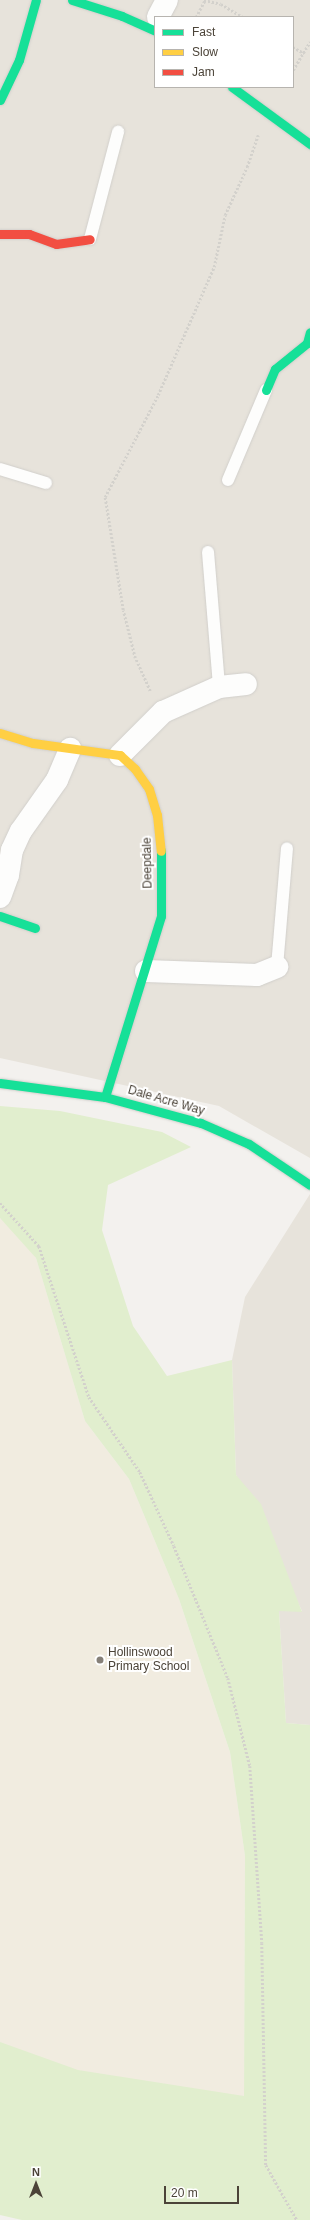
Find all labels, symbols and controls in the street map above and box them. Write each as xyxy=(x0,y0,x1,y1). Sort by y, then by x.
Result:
legend xyxy=(154,16,294,88)
text: Fast xyxy=(192,25,215,39)
text: Slow xyxy=(192,45,218,59)
text: Jam xyxy=(192,65,215,79)
street label: Deepdale xyxy=(140,837,156,889)
street label: Dale Acre Way xyxy=(126,1083,206,1119)
place label: Hollinswood Primary School xyxy=(108,1646,189,1674)
marker: Hollinswood Primary School xyxy=(95,1655,105,1665)
north arrow xyxy=(16,2164,56,2204)
text: N xyxy=(32,2166,40,2178)
scale bar xyxy=(166,2178,241,2204)
text: 20 m xyxy=(171,2186,198,2200)

